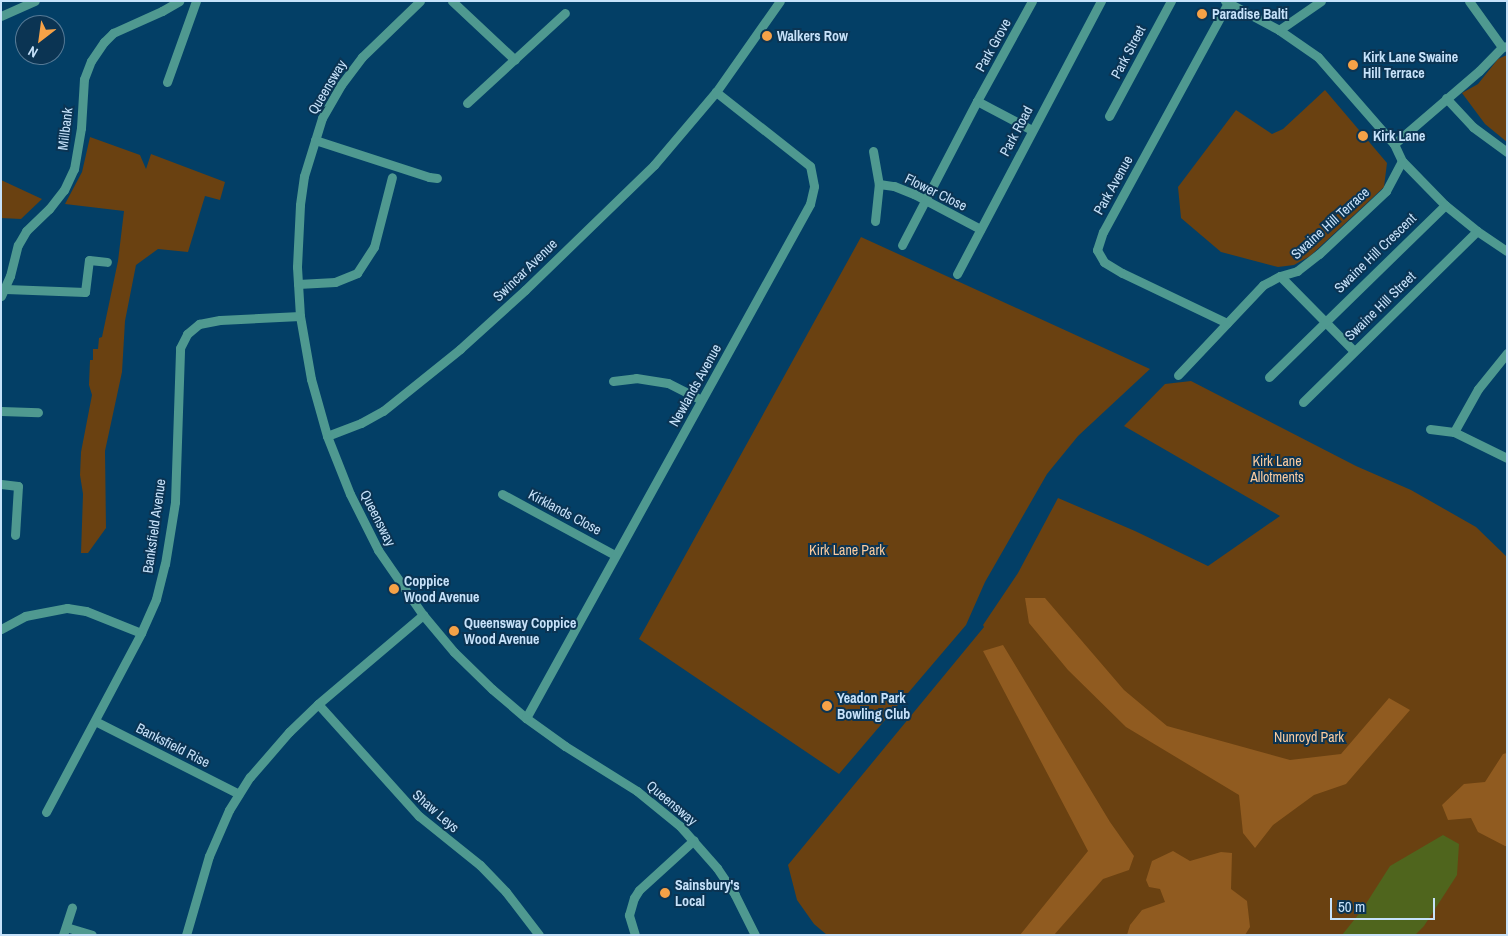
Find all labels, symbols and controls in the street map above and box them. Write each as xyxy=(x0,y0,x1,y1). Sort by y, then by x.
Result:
place label: Paradise Balti xyxy=(1212,6,1288,22)
marker: Paradise Balti xyxy=(1196,8,1208,20)
north arrow xyxy=(15,15,65,65)
street label: Park Grove xyxy=(972,16,1014,74)
street label: Park Street xyxy=(1107,23,1149,81)
place label: Walkers Row xyxy=(777,28,848,44)
marker: Walkers Row xyxy=(761,30,773,42)
text: N xyxy=(25,42,41,62)
place label: Kirk Lane Swaine Hill Terrace xyxy=(1363,49,1458,82)
street label: Queensway xyxy=(304,57,350,117)
marker: Kirk Lane Swaine Hill Terrace xyxy=(1347,59,1359,71)
street label: Park Road xyxy=(996,103,1036,159)
street label: Millbank xyxy=(54,107,76,151)
place label: Kirk Lane xyxy=(1373,128,1425,144)
marker: Kirk Lane xyxy=(1357,130,1369,142)
street label: Park Avenue xyxy=(1090,152,1136,218)
street label: Flower Close xyxy=(902,170,970,214)
street label: Swaine Hill Terrace xyxy=(1287,183,1373,263)
street label: Swaine Hill Crescent xyxy=(1331,210,1419,296)
street label: Swincar Avenue xyxy=(489,235,561,305)
street label: Swaine Hill Street xyxy=(1341,268,1419,344)
street label: Newlands Avenue xyxy=(665,341,725,429)
park label: Kirk Lane Allotments xyxy=(1250,453,1304,486)
street label: Banksfield Avenue xyxy=(139,478,169,574)
street label: Kirklands Close xyxy=(526,486,604,538)
street label: Queensway xyxy=(357,487,399,549)
park label: Kirk Lane Park xyxy=(809,542,885,558)
place label: Coppice Wood Avenue xyxy=(404,573,480,606)
marker: Coppice Wood Avenue xyxy=(388,583,400,595)
place label: Queensway Coppice Wood Avenue xyxy=(464,615,576,648)
marker: Queensway Coppice Wood Avenue xyxy=(448,625,460,637)
place label: Yeadon Park Bowling Club xyxy=(837,690,910,722)
marker: Yeadon Park Bowling Club xyxy=(821,700,833,712)
street label: Banksfield Rise xyxy=(133,719,213,771)
park label: Nunroyd Park xyxy=(1274,729,1344,745)
street label: Queensway xyxy=(643,777,701,829)
street label: Shaw Leys xyxy=(409,786,463,836)
place label: Sainsbury's Local xyxy=(675,877,740,910)
marker: Sainsbury's Local xyxy=(659,887,671,899)
scale bar xyxy=(1333,888,1438,920)
text: 50 m xyxy=(1338,896,1365,917)

